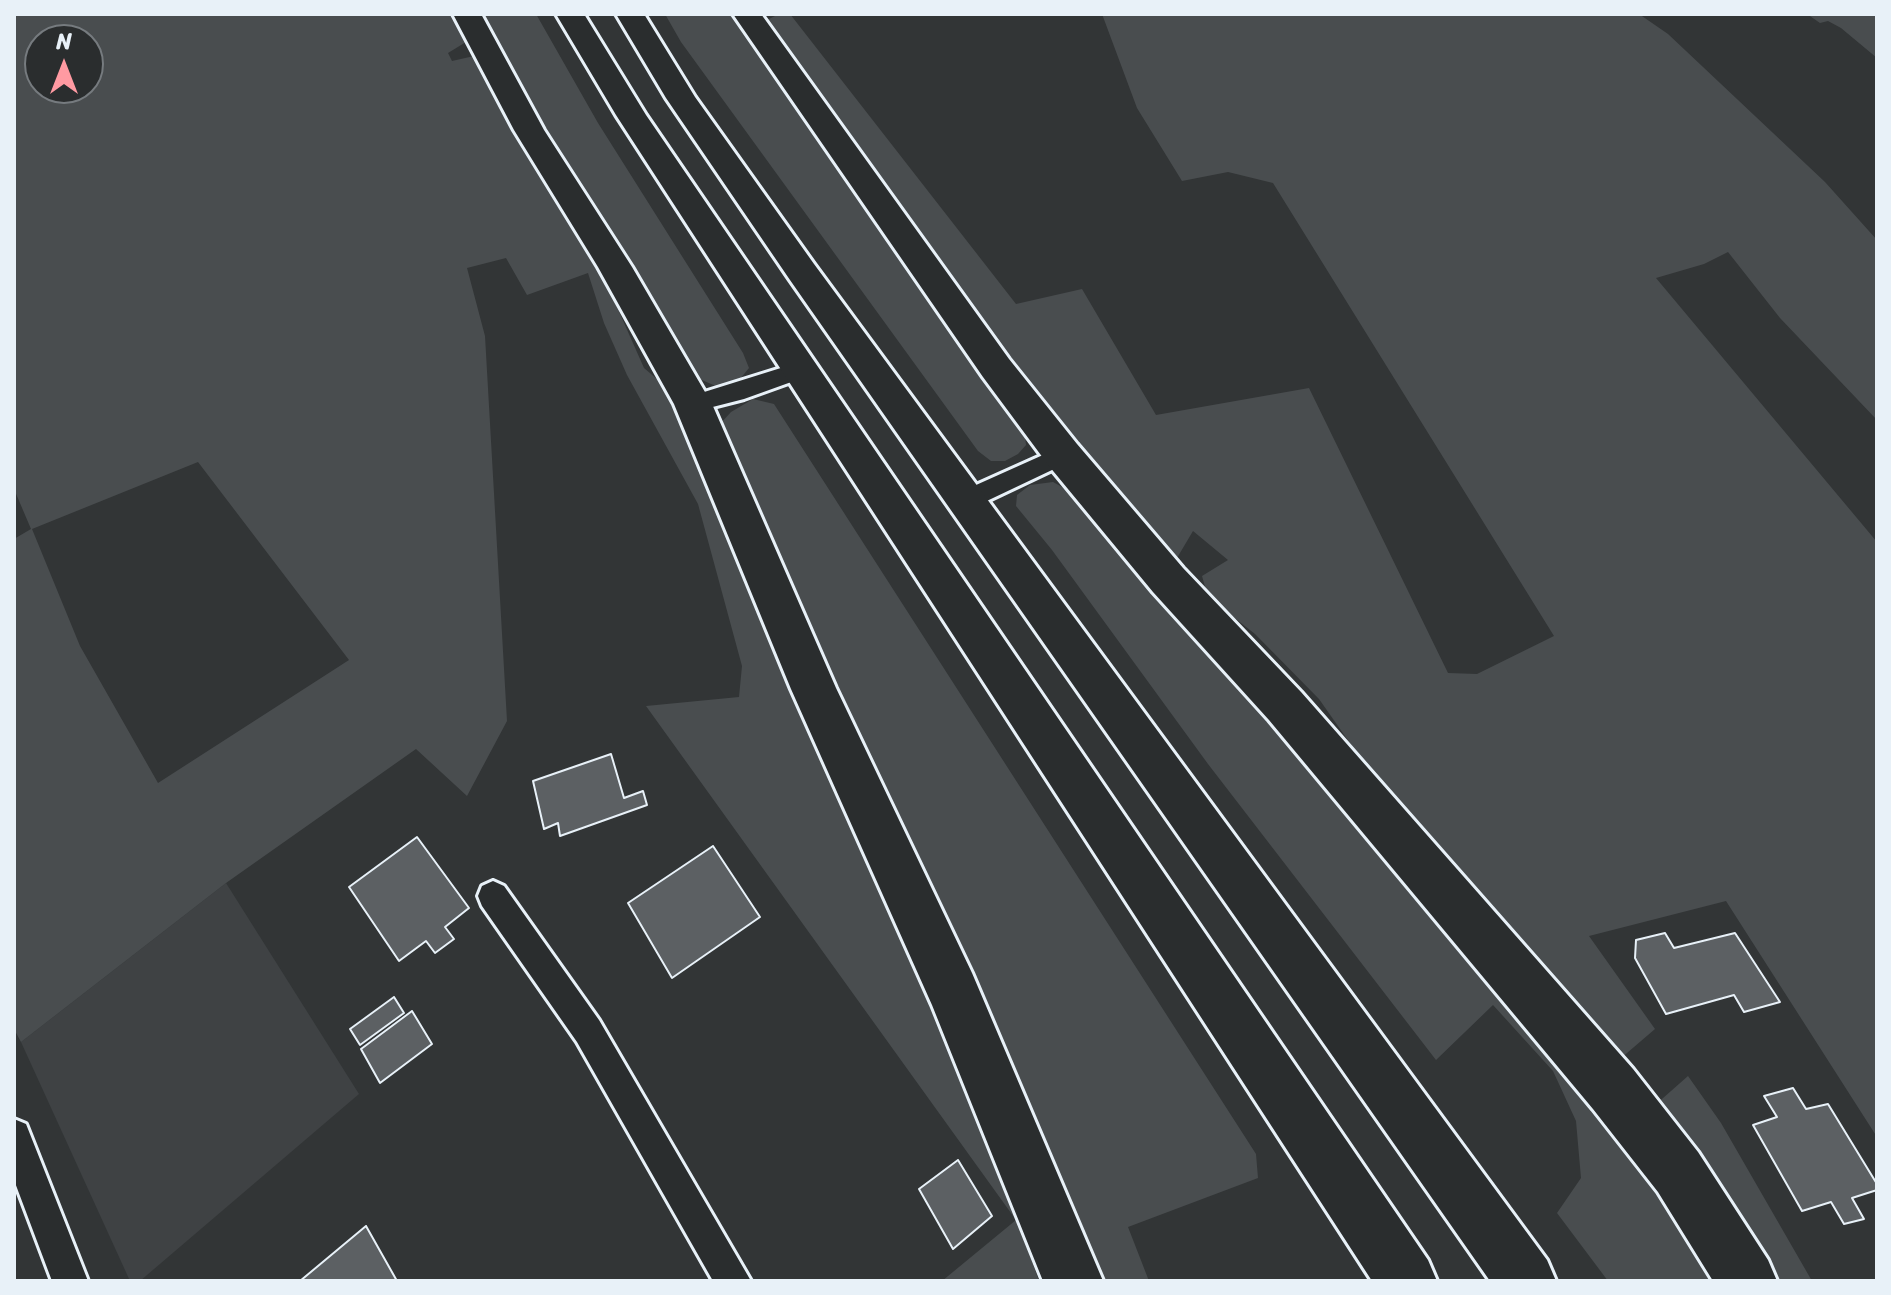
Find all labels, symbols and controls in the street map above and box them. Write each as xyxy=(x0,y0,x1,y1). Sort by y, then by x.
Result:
text: N xyxy=(56,22,72,61)
north arrow xyxy=(24,24,104,104)

